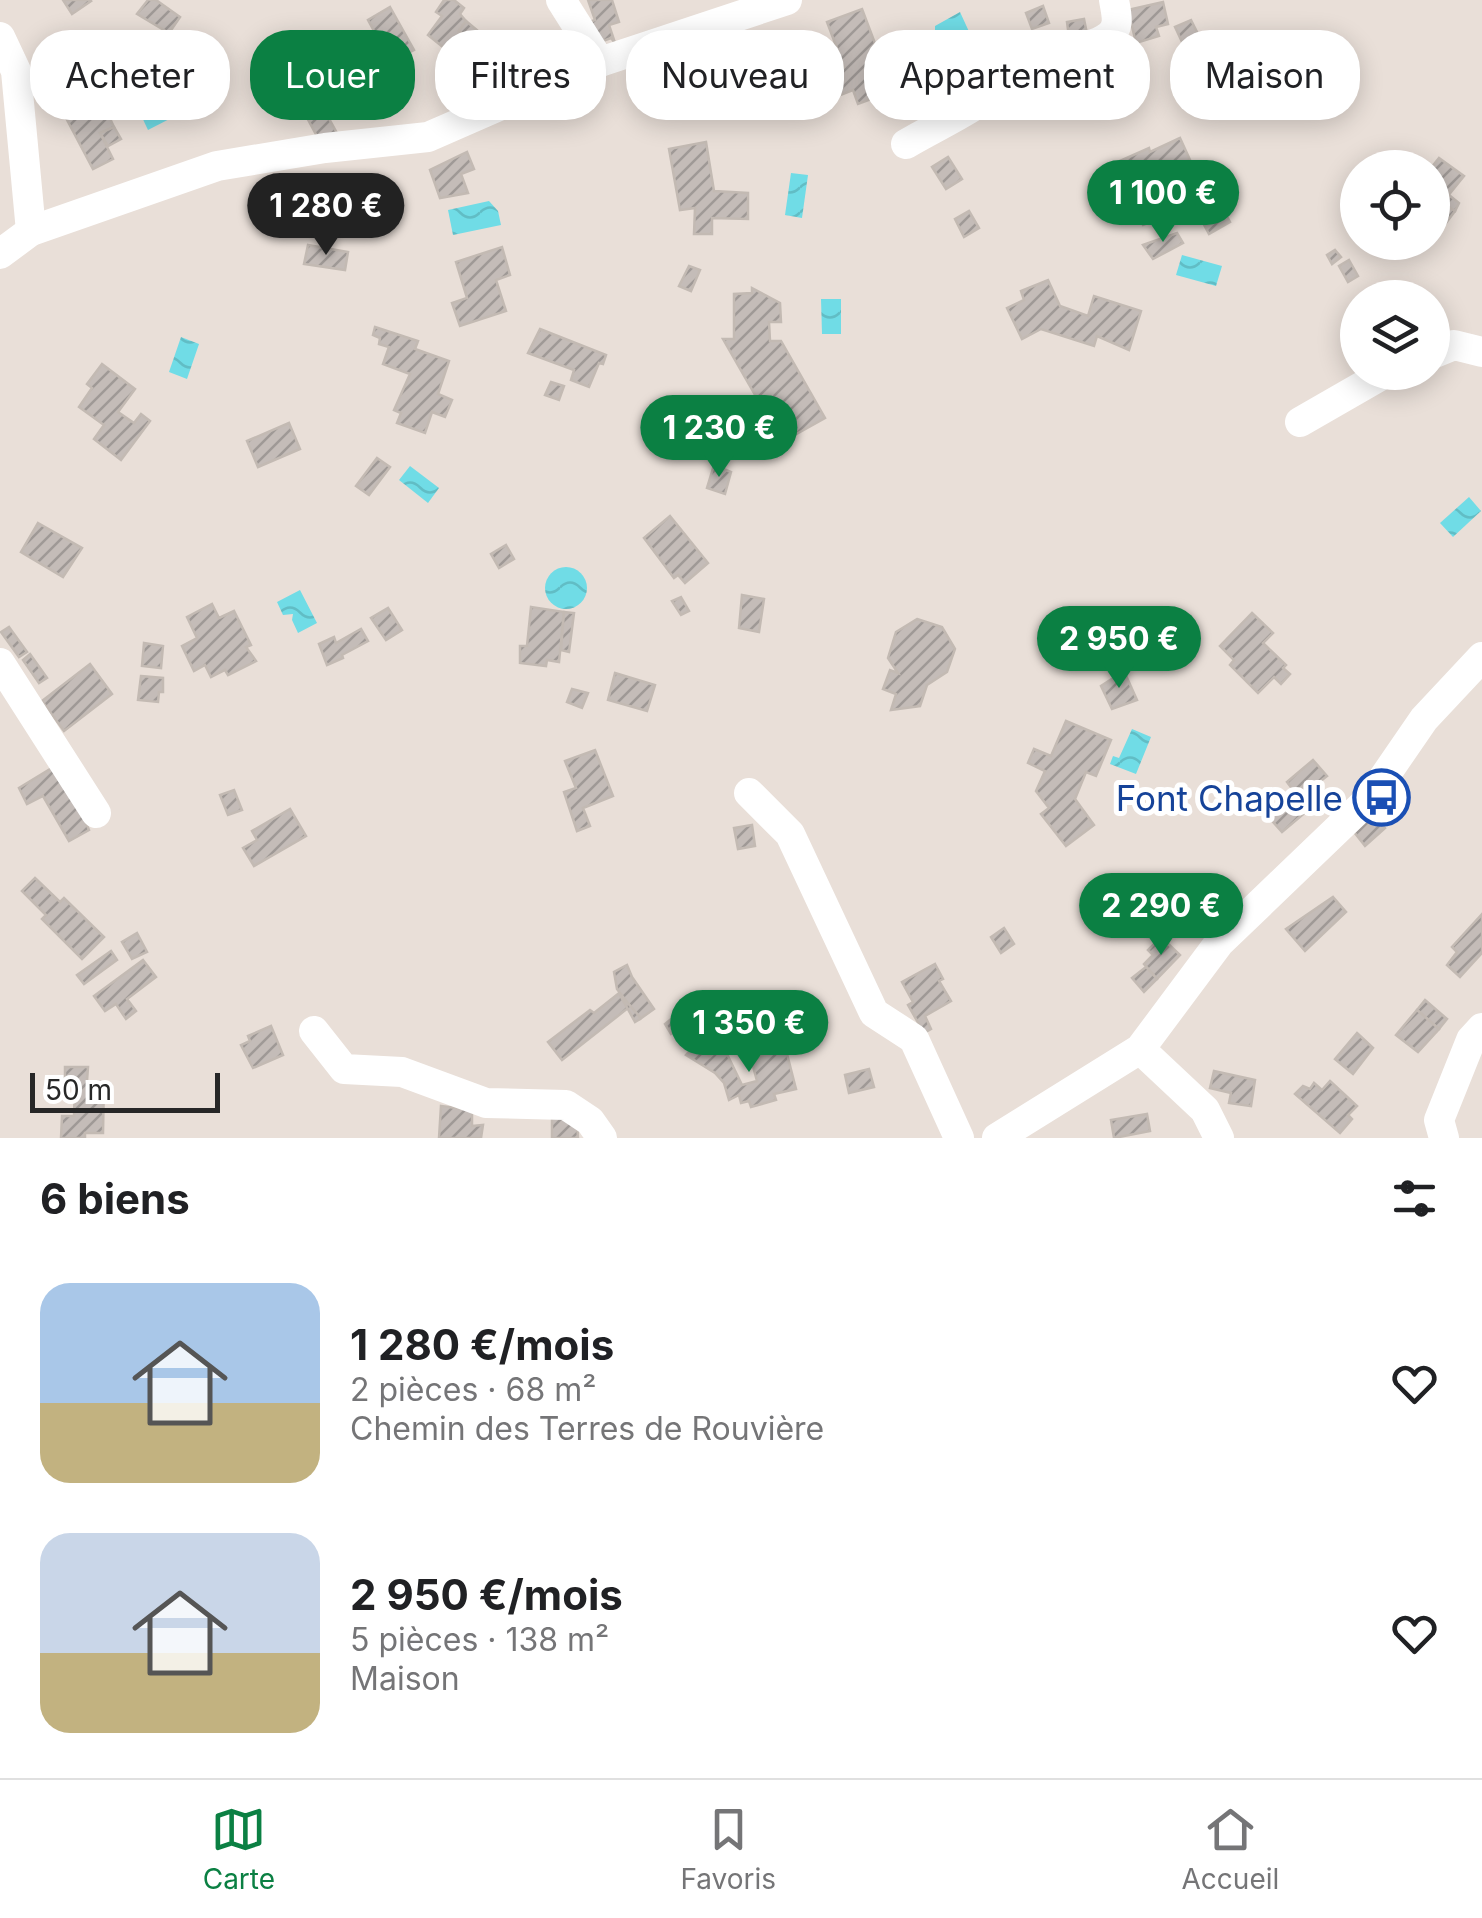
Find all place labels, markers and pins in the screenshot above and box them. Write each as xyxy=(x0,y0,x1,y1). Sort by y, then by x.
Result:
pin: 1 100 € xyxy=(1071,160,1255,245)
pin: 1 280 € xyxy=(234,173,418,258)
pin: 1 230 € xyxy=(627,395,811,480)
pin: 2 950 € xyxy=(1027,606,1211,691)
bus stop icon: Font Chapelle xyxy=(1352,768,1412,828)
place label: Font Chapelle xyxy=(1116,777,1343,819)
pin: 2 290 € xyxy=(1069,873,1253,958)
pin: 1 350 € xyxy=(657,990,841,1075)

